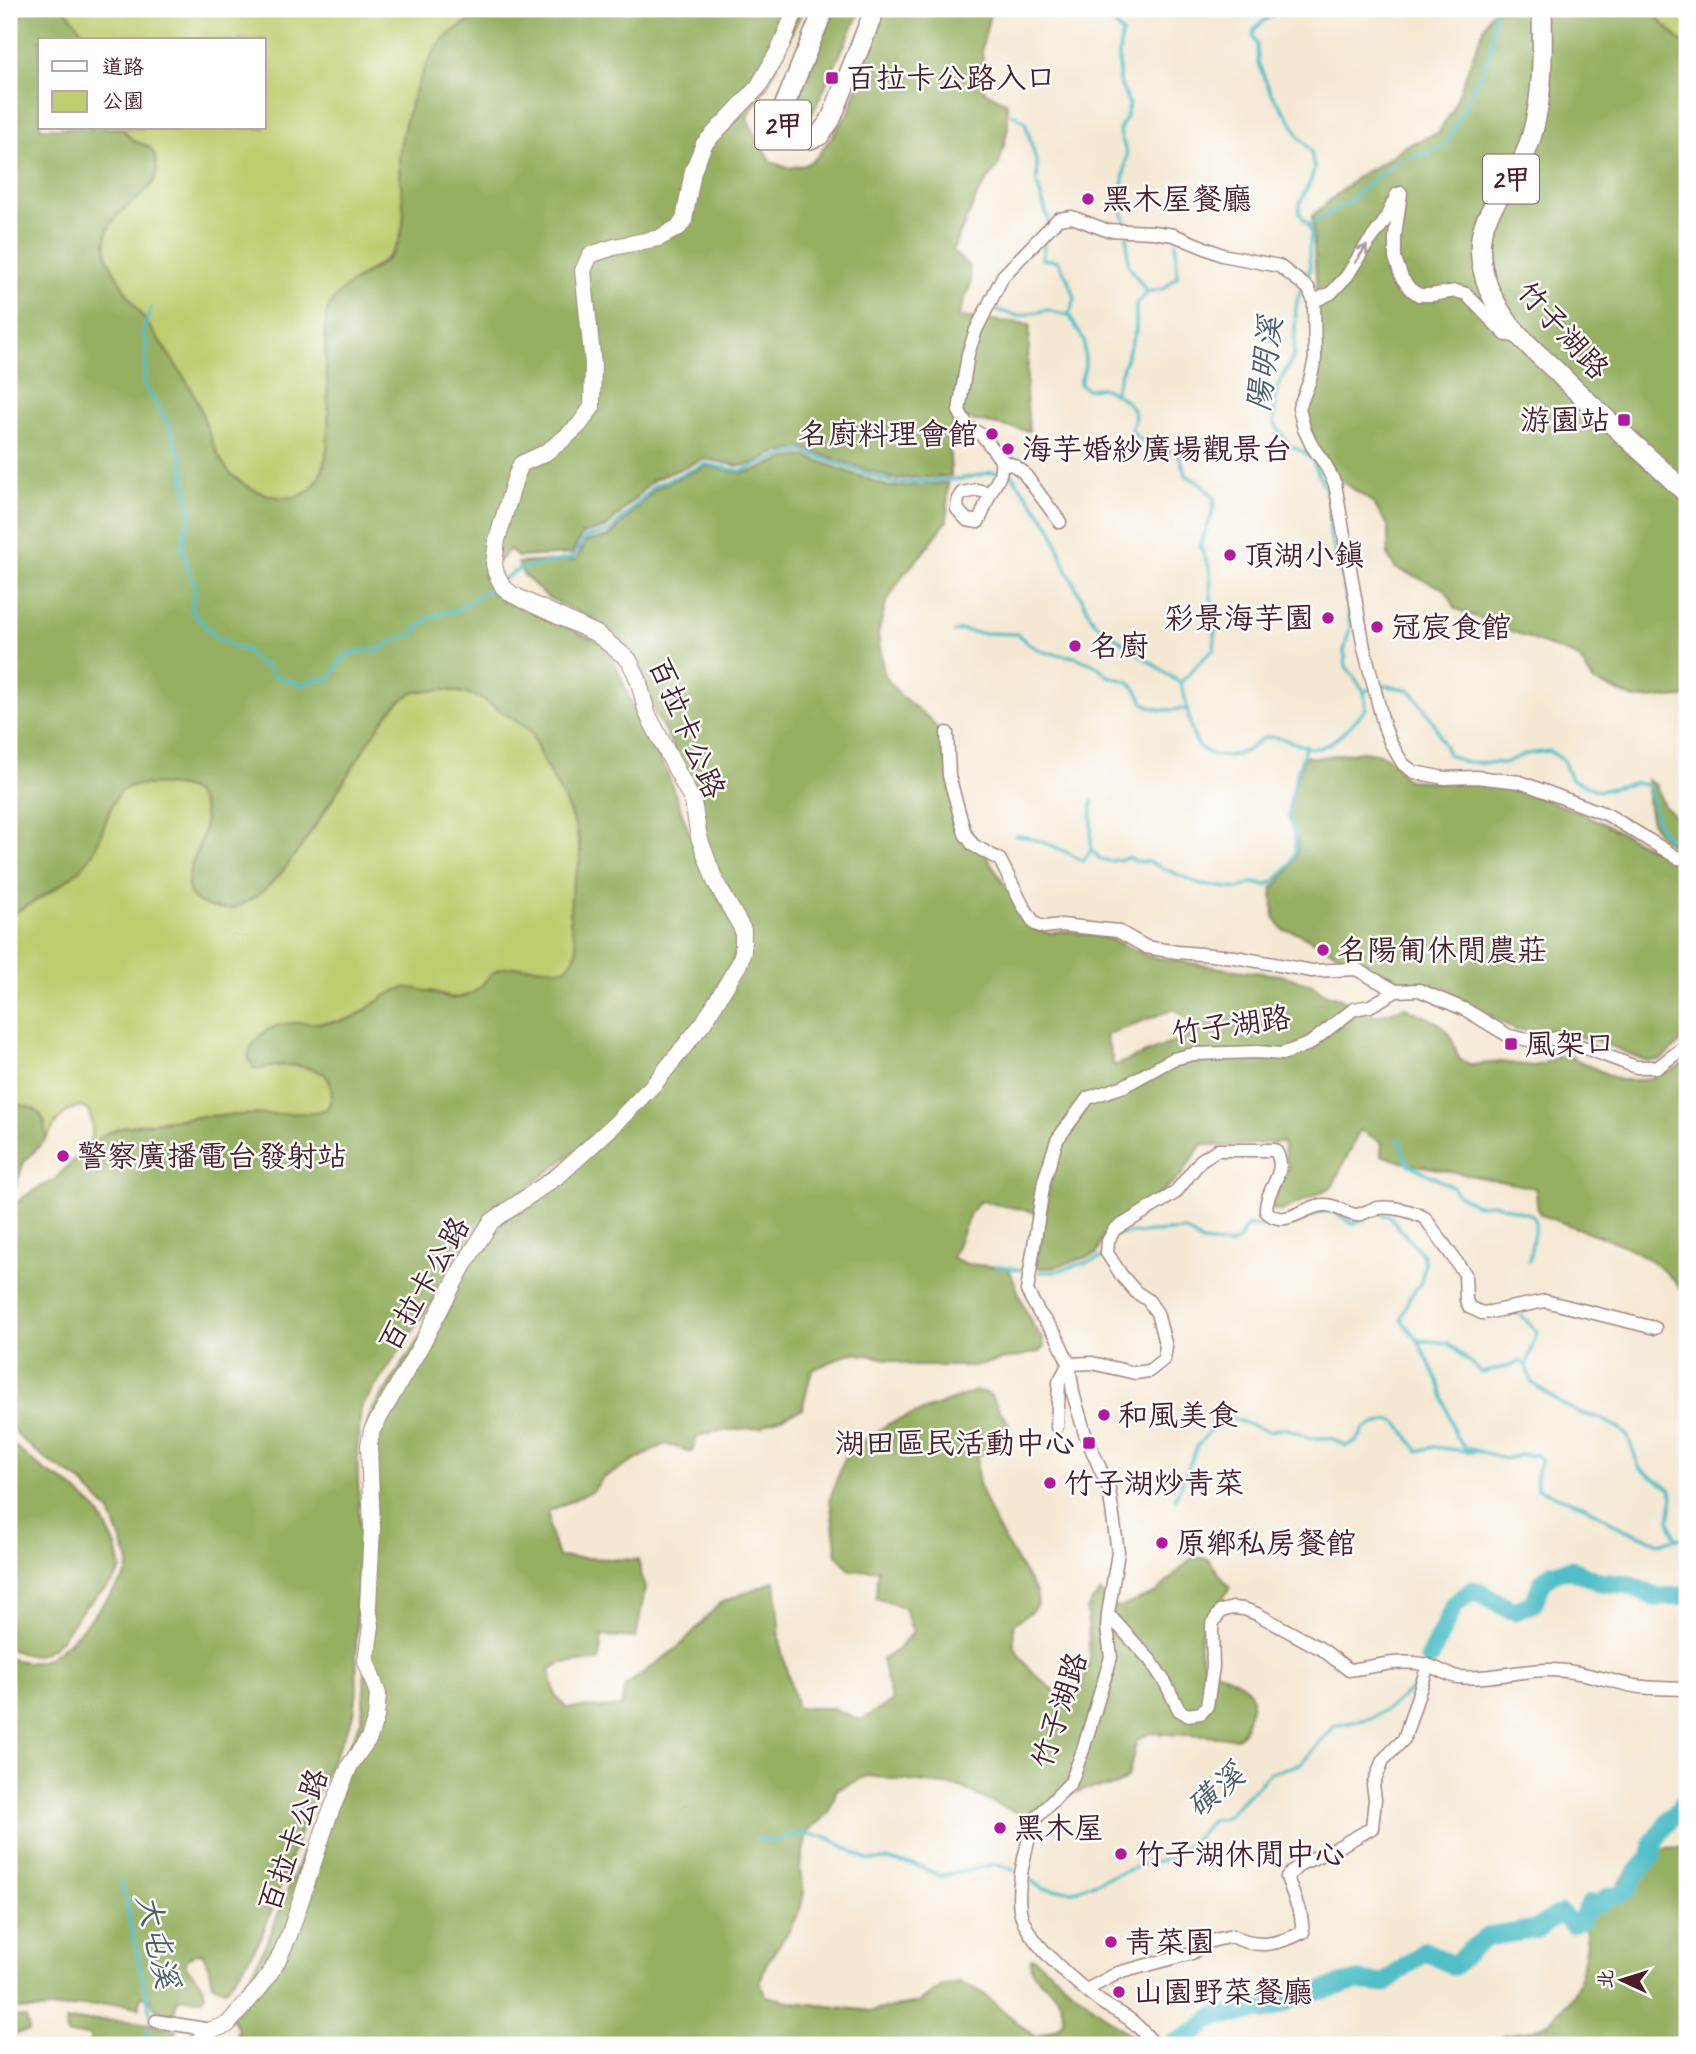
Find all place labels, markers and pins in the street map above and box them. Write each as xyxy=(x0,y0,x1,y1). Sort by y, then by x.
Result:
place label: 百拉卡公路入口 xyxy=(846,59,1056,97)
marker: 百拉卡公路入口 xyxy=(824,70,840,86)
place label: 黑木屋餐廳 xyxy=(1102,180,1252,218)
marker: 黑木屋餐廳 xyxy=(1080,191,1096,207)
place label: 游園站 xyxy=(1520,401,1610,439)
marker: 游園站 xyxy=(1616,412,1632,428)
place label: 名廚料理會館 xyxy=(798,415,978,453)
marker: 名廚料理會館 xyxy=(984,426,1000,442)
place label: 海芋婚紗廣場觀景台 xyxy=(1022,430,1292,468)
marker: 海芋婚紗廣場觀景台 xyxy=(1000,441,1016,457)
place label: 頂湖小鎮 xyxy=(1244,536,1364,574)
marker: 頂湖小鎮 xyxy=(1222,547,1238,563)
place label: 彩景海芋園 xyxy=(1164,599,1314,637)
place label: 冠宸食館 xyxy=(1391,608,1511,646)
marker: 彩景海芋園 xyxy=(1320,610,1336,626)
marker: 冠宸食館 xyxy=(1369,619,1385,635)
place label: 名廚 xyxy=(1089,627,1149,665)
marker: 名廚 xyxy=(1067,638,1083,654)
place label: 名陽匍休閒農莊 xyxy=(1337,931,1547,969)
marker: 名陽匍休閒農莊 xyxy=(1315,942,1331,958)
place label: 風架口 xyxy=(1525,1025,1615,1063)
marker: 風架口 xyxy=(1503,1036,1519,1052)
place label: 警察廣播電台發射站 xyxy=(77,1137,347,1175)
marker: 警察廣播電台發射站 xyxy=(55,1148,71,1164)
place label: 和風美食 xyxy=(1118,1396,1238,1434)
marker: 和風美食 xyxy=(1096,1407,1112,1423)
place label: 湖田區民活動中心 xyxy=(835,1424,1075,1462)
marker: 湖田區民活動中心 xyxy=(1081,1435,1097,1451)
place label: 竹子湖炒青菜 xyxy=(1064,1464,1244,1502)
marker: 竹子湖炒青菜 xyxy=(1042,1475,1058,1491)
place label: 原鄉私房餐館 xyxy=(1176,1524,1356,1562)
marker: 原鄉私房餐館 xyxy=(1154,1535,1170,1551)
place label: 黑木屋 xyxy=(1014,1809,1104,1847)
marker: 黑木屋 xyxy=(992,1820,1008,1836)
place label: 竹子湖休閒中心 xyxy=(1135,1835,1345,1873)
marker: 竹子湖休閒中心 xyxy=(1113,1846,1129,1862)
place label: 青菜園 xyxy=(1125,1923,1215,1961)
marker: 青菜園 xyxy=(1103,1934,1119,1950)
place label: 山園野菜餐廳 xyxy=(1133,1973,1313,2011)
marker: 山園野菜餐廳 xyxy=(1111,1984,1127,2000)

